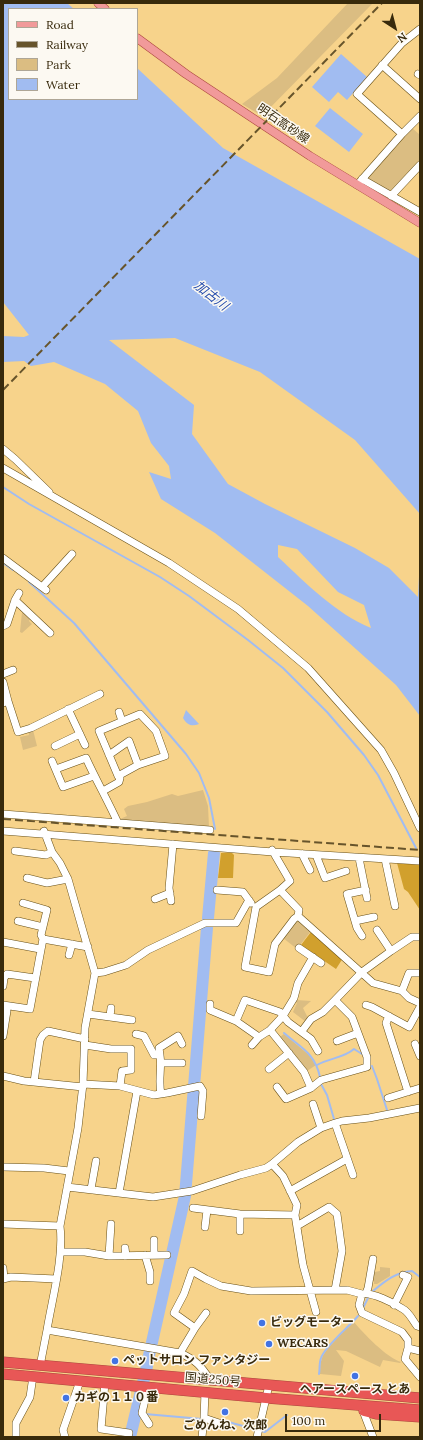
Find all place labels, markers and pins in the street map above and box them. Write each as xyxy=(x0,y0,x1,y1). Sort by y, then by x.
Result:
place label: ビッグモーター xyxy=(270,1316,354,1330)
marker: ビッグモーター xyxy=(257,1318,267,1328)
place label: WECARS xyxy=(277,1337,328,1351)
marker: WECARS xyxy=(264,1339,274,1349)
place label: ペットサロン ファンタジー xyxy=(123,1354,270,1368)
marker: ペットサロン ファンタジー xyxy=(110,1356,120,1366)
marker: ヘアースペース とあ xyxy=(350,1371,360,1381)
place label: ヘアースペース とあ xyxy=(300,1383,410,1397)
place label: カギの１１０番 xyxy=(74,1391,158,1405)
marker: カギの１１０番 xyxy=(61,1393,71,1403)
marker: ごめんね、次郎 xyxy=(220,1407,230,1417)
place label: ごめんね、次郎 xyxy=(183,1419,267,1433)

